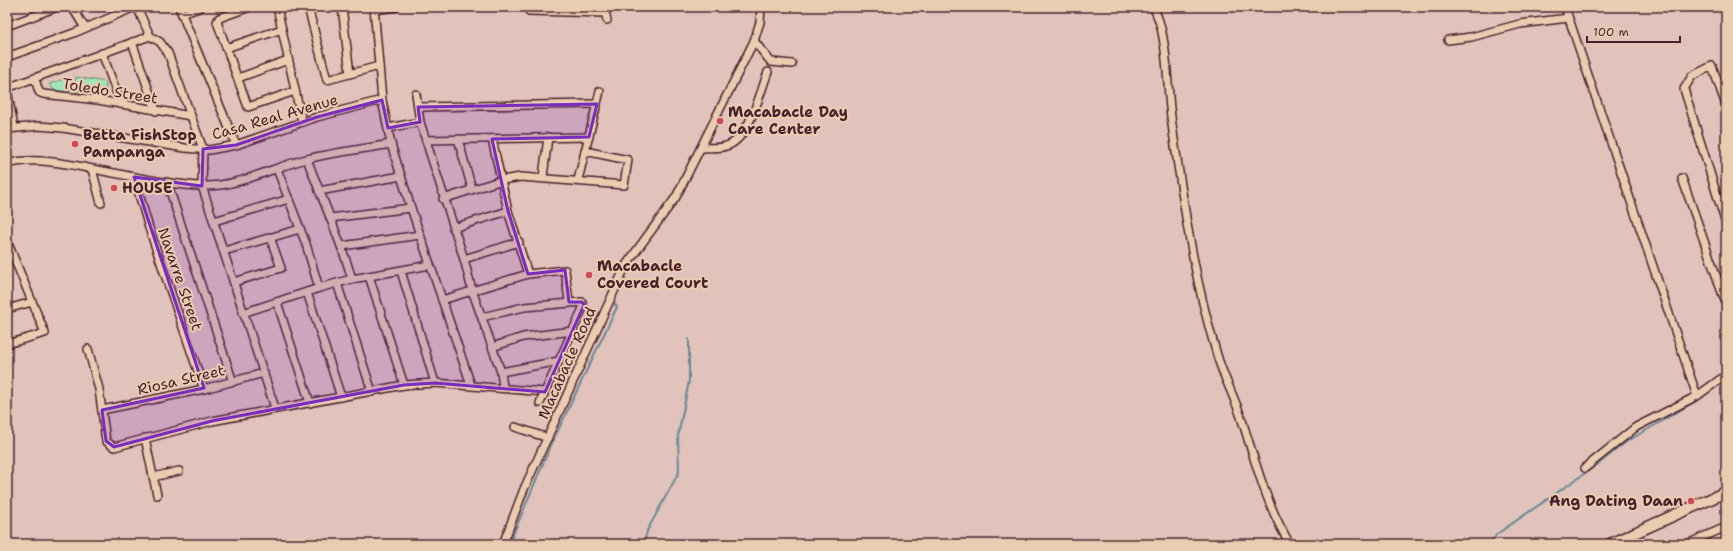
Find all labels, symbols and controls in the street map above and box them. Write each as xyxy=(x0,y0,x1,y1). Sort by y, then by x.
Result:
scale bar xyxy=(1587,18,1680,44)
text: 100 m xyxy=(1593,24,1629,40)
street label: Toledo Street xyxy=(61,74,159,108)
street label: Casa Real Avenue xyxy=(210,89,340,145)
place label: Macabacle Day Care Center xyxy=(728,102,848,139)
marker: Macabacle Day Care Center xyxy=(715,116,725,126)
place label: Betta FishStop Pampanga xyxy=(83,125,197,162)
marker: Betta FishStop Pampanga xyxy=(70,139,80,149)
place label: HOUSE xyxy=(122,178,173,198)
marker: HOUSE xyxy=(109,183,119,193)
street label: Navarre Street xyxy=(153,225,207,333)
place label: Macabacle Covered Court xyxy=(597,256,708,293)
marker: Macabacle Covered Court xyxy=(584,270,594,280)
street label: Macabacle Road xyxy=(533,303,601,422)
street label: Riosa Street xyxy=(135,360,227,400)
place label: Ang Dating Daan xyxy=(1549,491,1683,511)
marker: Ang Dating Daan xyxy=(1686,496,1696,506)

